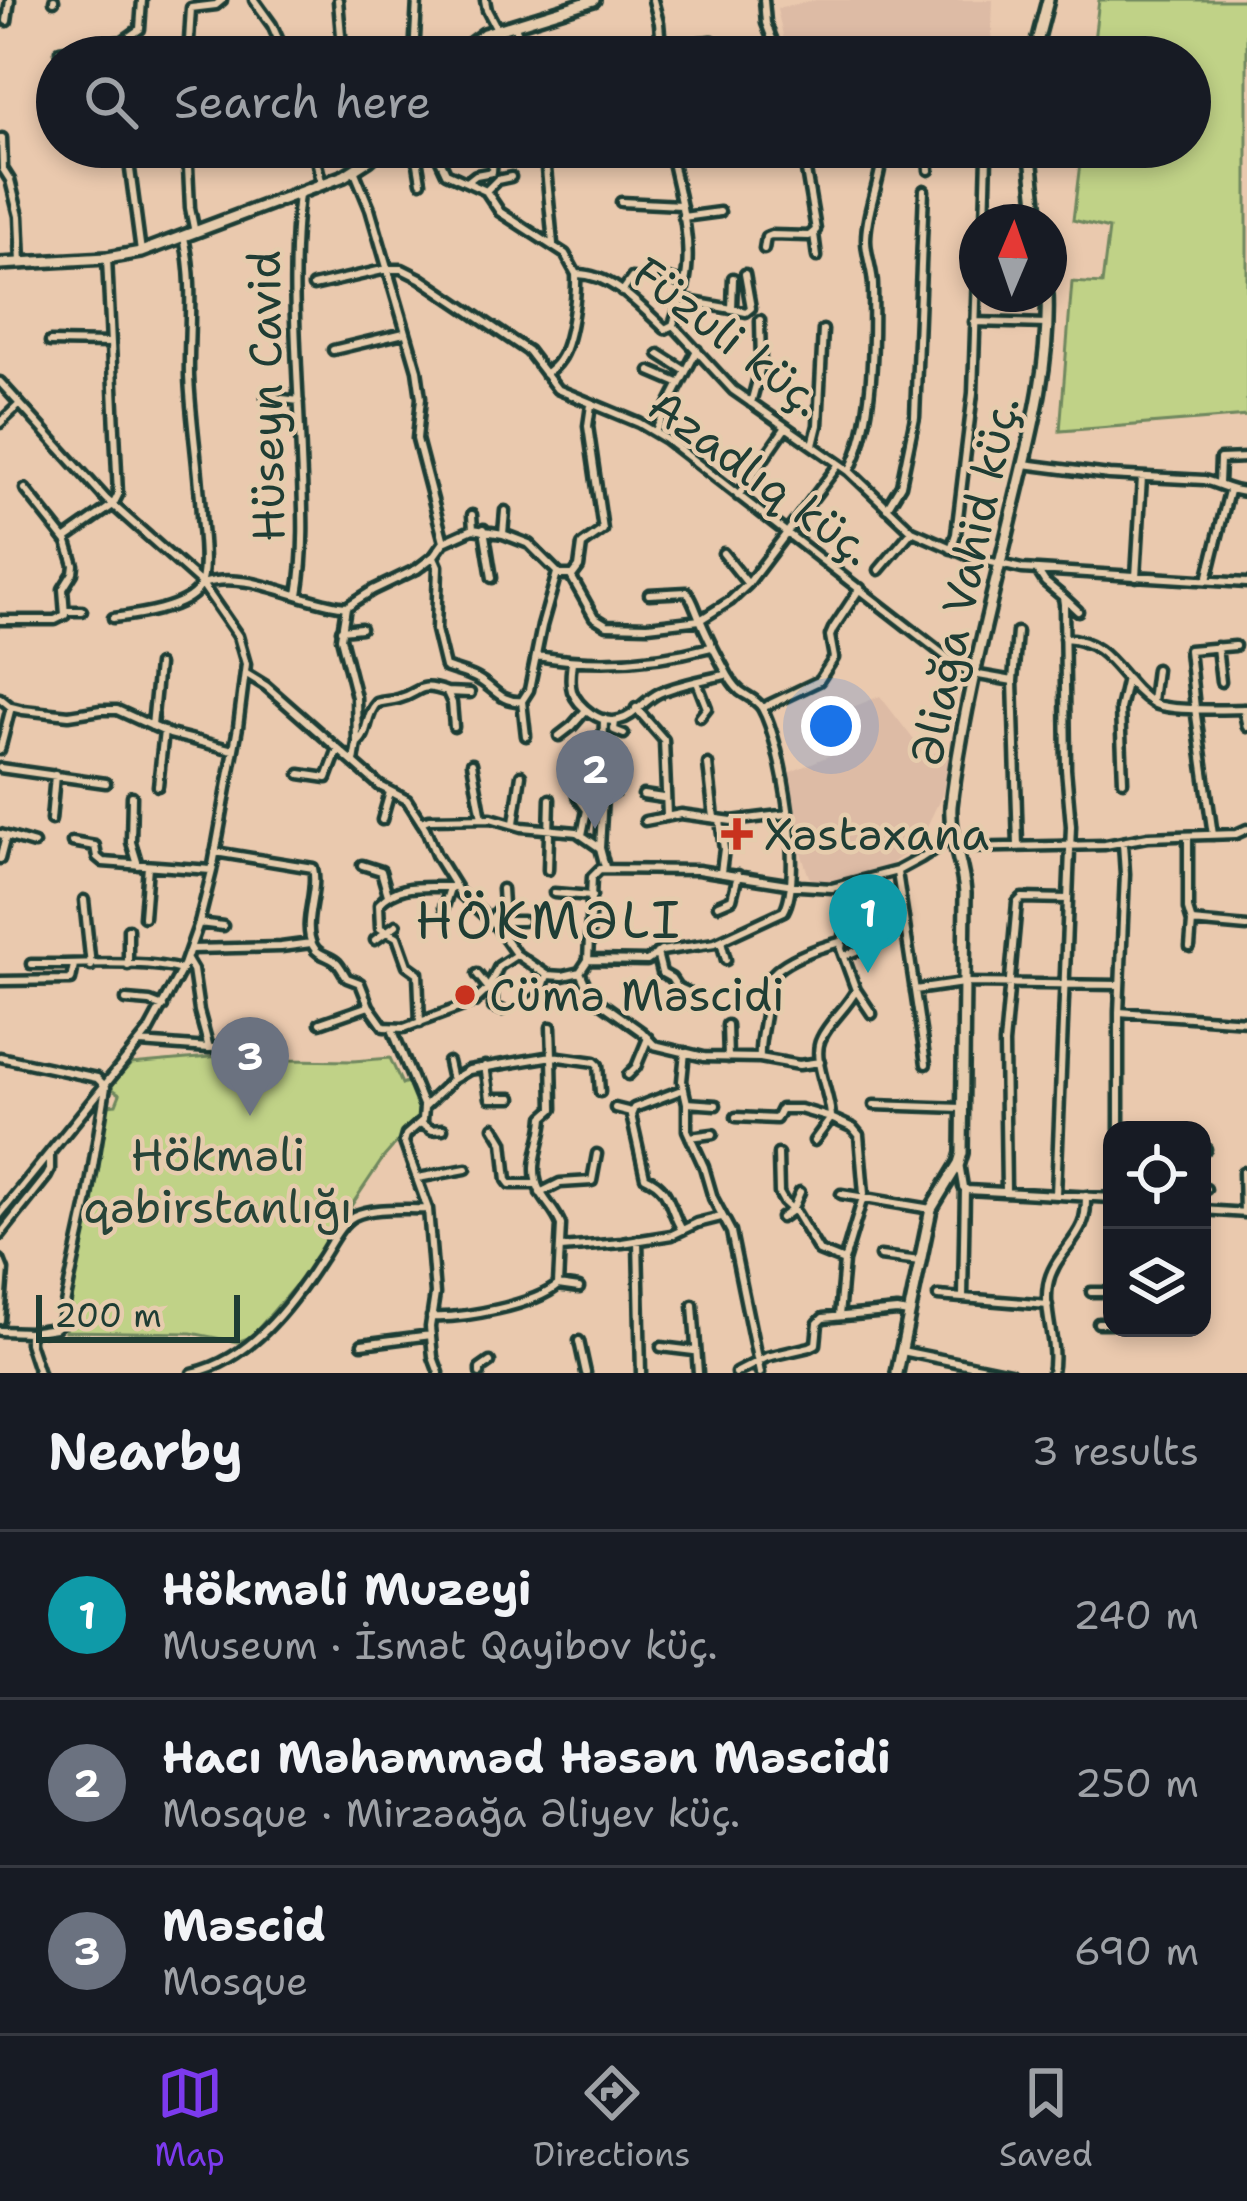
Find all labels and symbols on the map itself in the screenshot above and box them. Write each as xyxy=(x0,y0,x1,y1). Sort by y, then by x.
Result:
north arrow xyxy=(959,204,1067,312)
street label: Füzuli küç. xyxy=(620,243,836,429)
street label: Hüseyn Cavid xyxy=(233,250,299,542)
street label: Azadlıq küç. xyxy=(637,375,885,579)
street label: Əliağa Vahid küç. xyxy=(895,391,1033,771)
your location xyxy=(801,696,861,756)
pin: 2 xyxy=(556,730,634,829)
place label: Xəstəxana xyxy=(764,804,989,864)
marker: Xəstəxana xyxy=(721,818,753,850)
pin: 1 xyxy=(829,874,907,973)
district label: HÖKMƏLI xyxy=(415,886,683,954)
place label: Cümə Məscidi xyxy=(489,965,785,1025)
marker: Cümə Məscidi xyxy=(452,982,478,1008)
pin: 3 xyxy=(211,1017,289,1116)
park label: Hökməli qəbirstanlığı xyxy=(83,1125,353,1237)
scale bar xyxy=(36,1289,240,1342)

